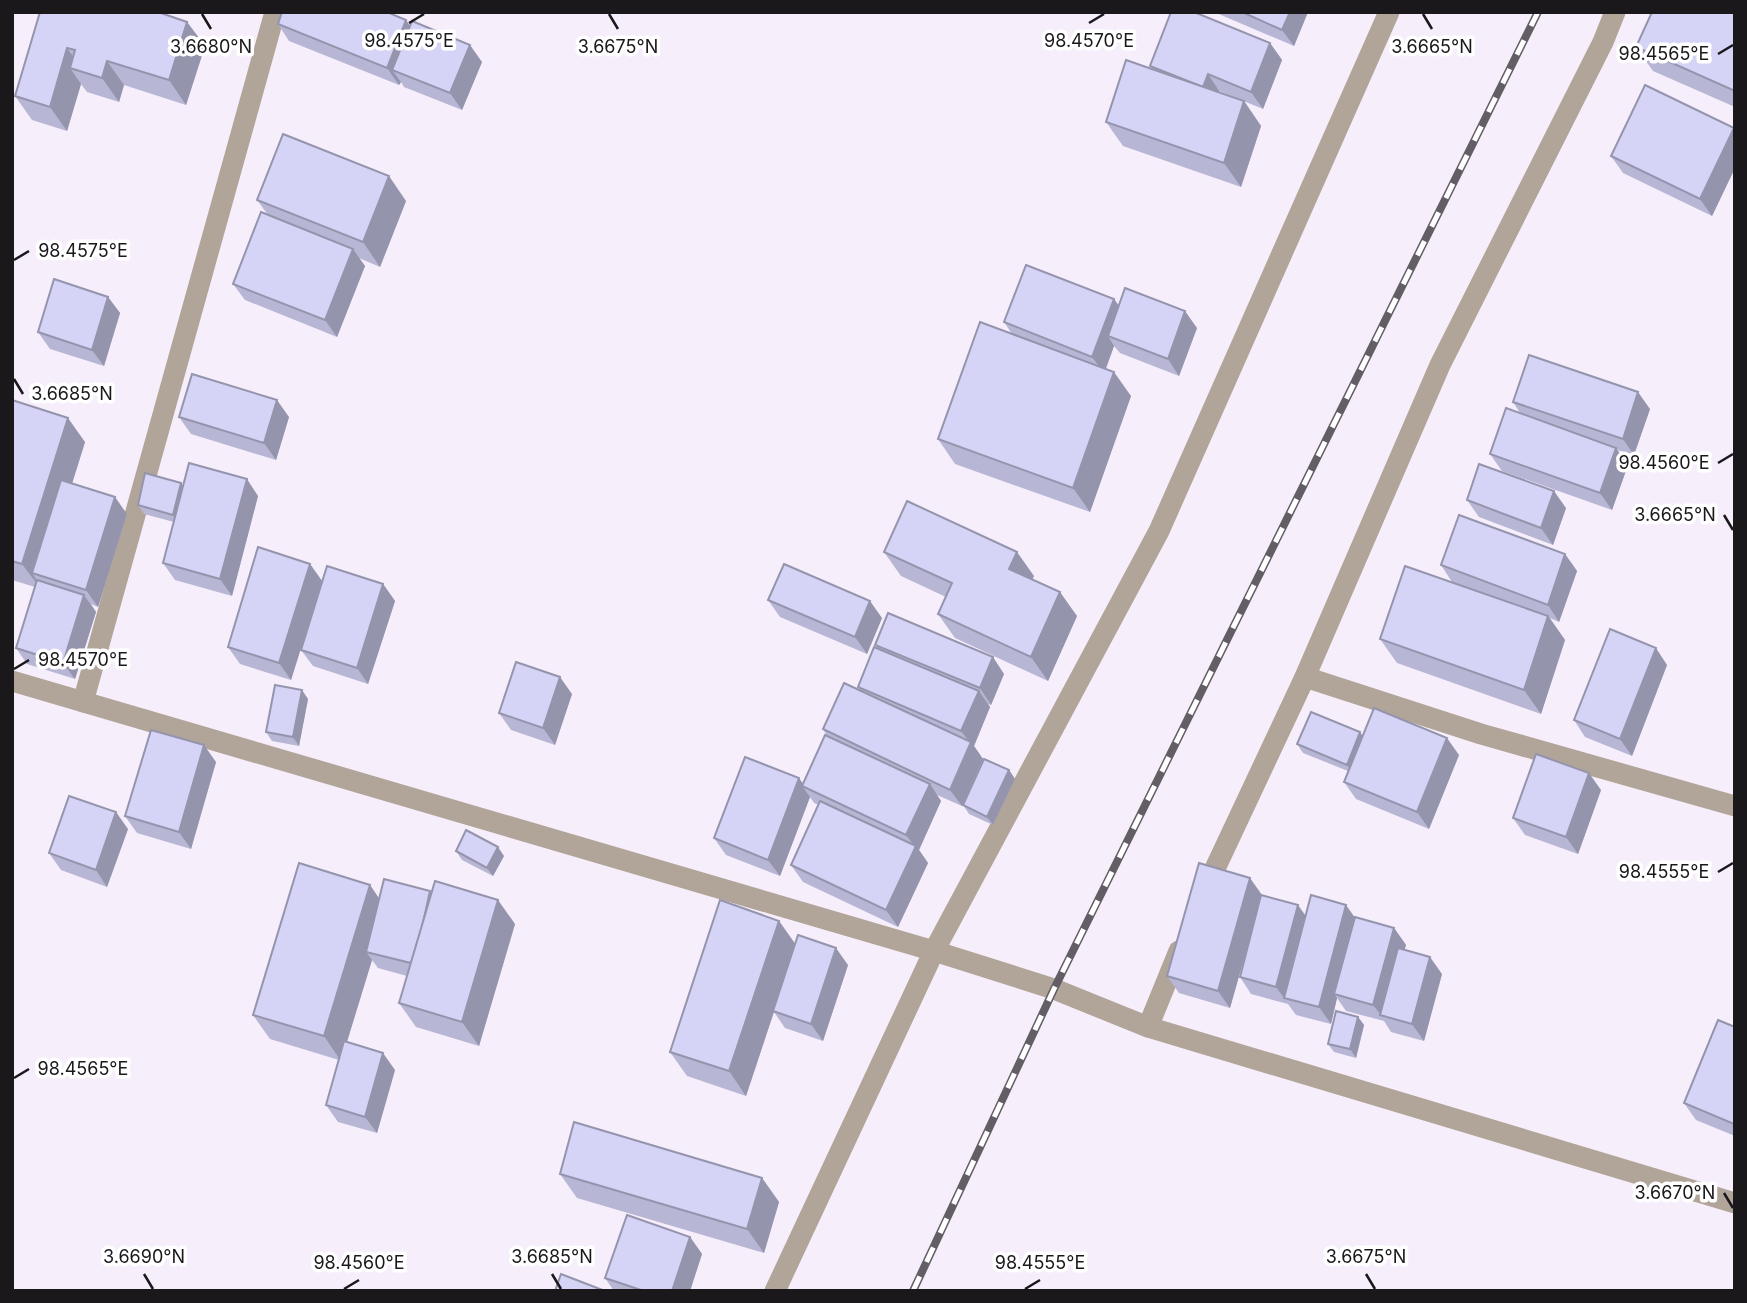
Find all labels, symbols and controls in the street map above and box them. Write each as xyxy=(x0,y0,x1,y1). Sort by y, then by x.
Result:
text: 98.4575°E xyxy=(364,30,454,51)
text: 98.4570°E xyxy=(1044,30,1134,51)
text: 3.6680°N xyxy=(170,36,252,57)
text: 3.6675°N xyxy=(578,36,658,57)
text: 3.6665°N xyxy=(1391,36,1473,57)
text: 98.4565°E xyxy=(1619,43,1709,64)
text: 98.4575°E xyxy=(38,240,128,261)
text: 3.6685°N xyxy=(31,383,113,404)
text: 98.4560°E xyxy=(1618,452,1710,473)
text: 3.6665°N xyxy=(1634,504,1716,525)
text: 98.4570°E xyxy=(38,649,128,670)
text: 98.4555°E xyxy=(1619,861,1709,882)
text: 98.4565°E xyxy=(38,1058,128,1079)
text: 3.6670°N xyxy=(1635,1182,1715,1203)
text: 3.6690°N xyxy=(103,1246,185,1267)
text: 3.6685°N xyxy=(511,1246,593,1267)
text: 3.6675°N xyxy=(1326,1246,1406,1267)
text: 98.4560°E xyxy=(313,1252,405,1273)
text: 98.4555°E xyxy=(995,1252,1085,1273)

